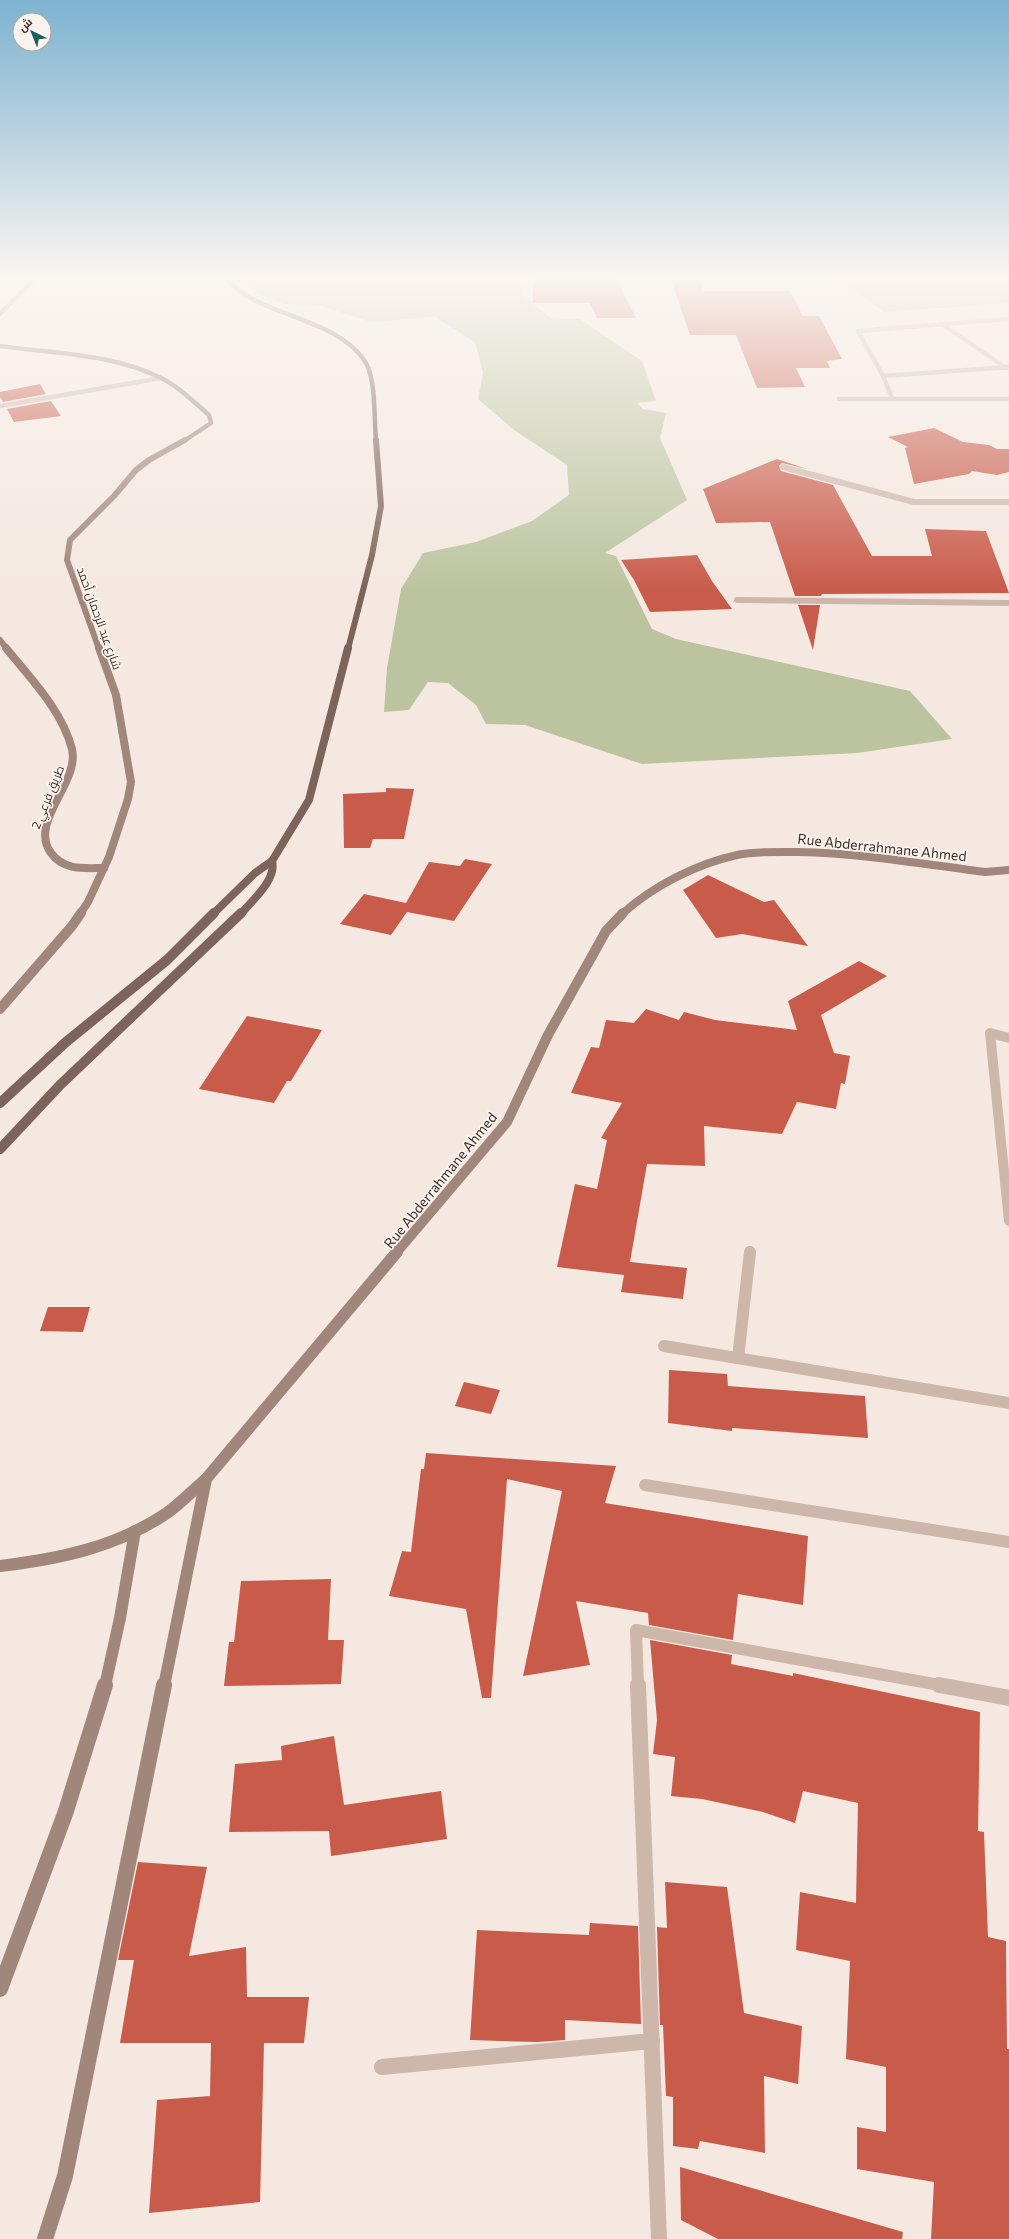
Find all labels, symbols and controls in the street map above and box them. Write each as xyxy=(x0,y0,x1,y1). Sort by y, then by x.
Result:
north arrow xyxy=(12,12,52,52)
text: ش xyxy=(15,15,35,35)
street label: شارع عبد الرحمان أحمد xyxy=(73,565,125,672)
street label: طريق فرعي 2 xyxy=(28,763,70,832)
street label: Rue Abderrahmane Ahmed xyxy=(797,830,967,864)
street label: Rue Abderrahmane Ahmed xyxy=(380,1109,500,1251)

